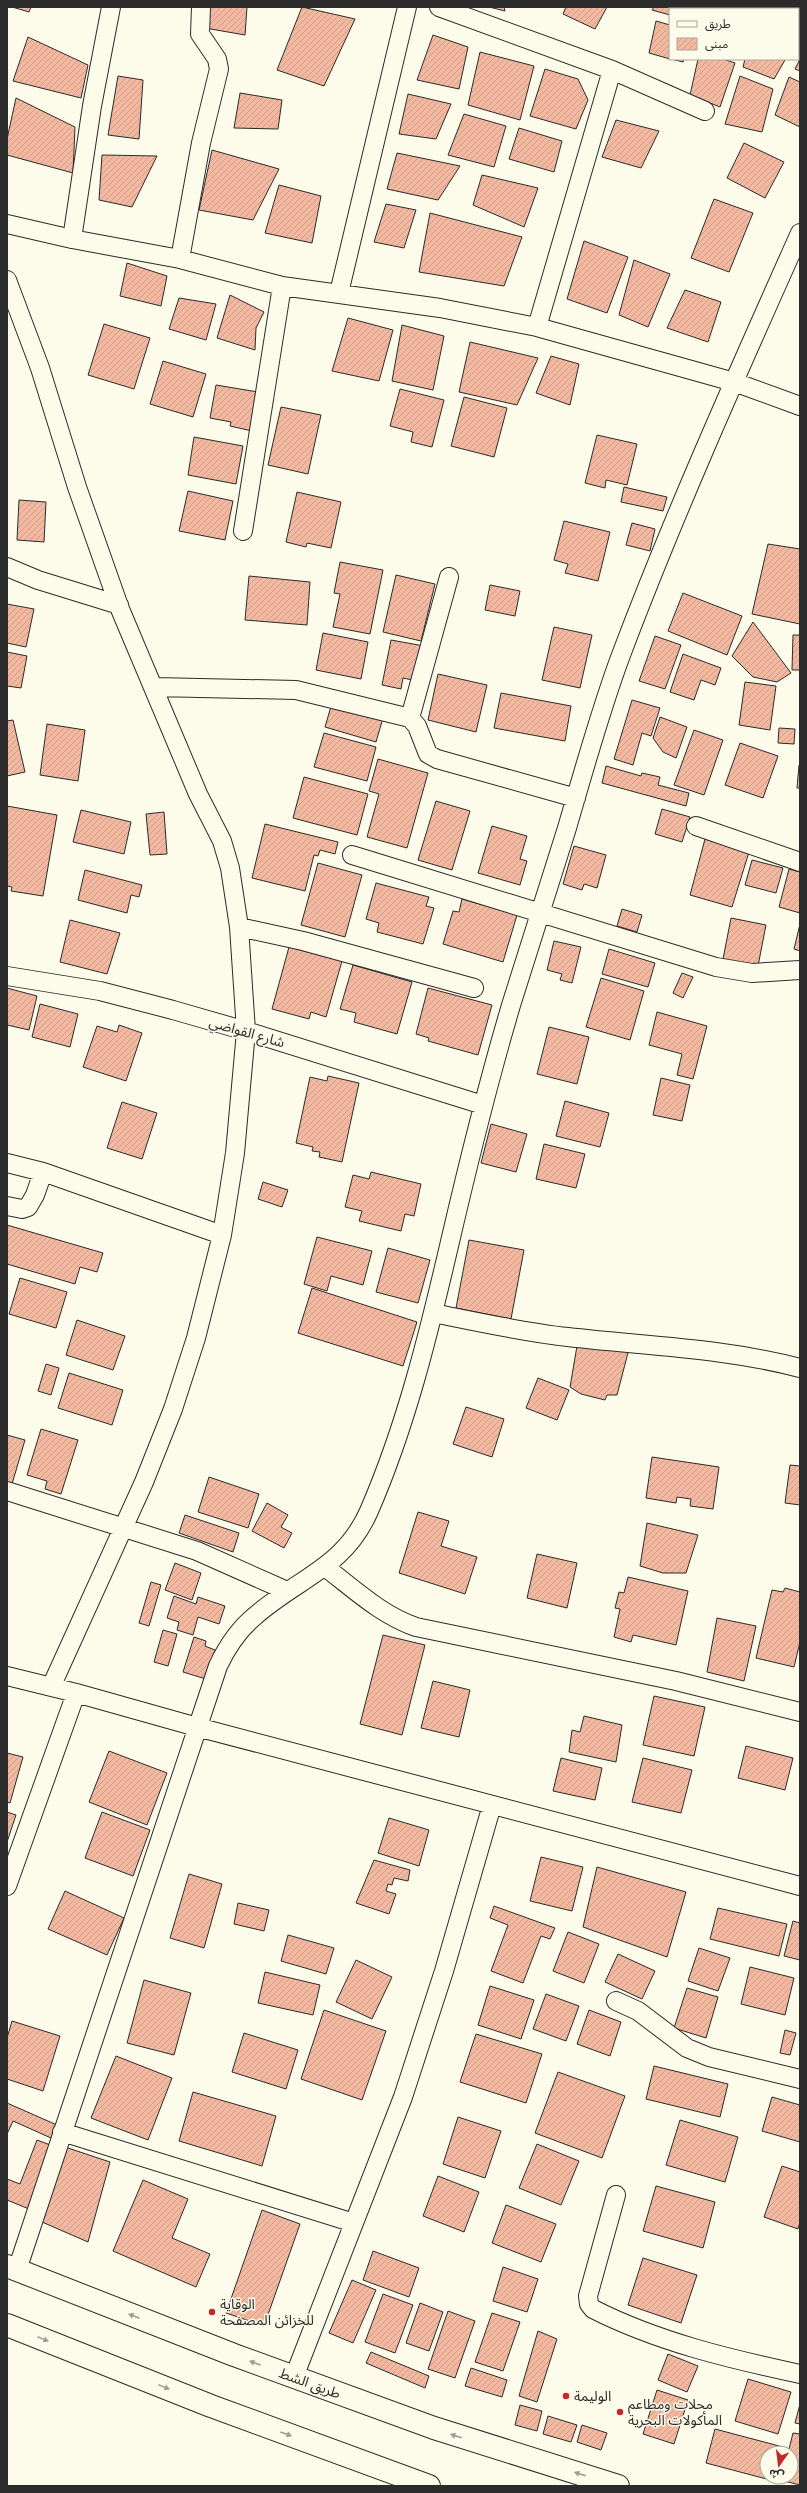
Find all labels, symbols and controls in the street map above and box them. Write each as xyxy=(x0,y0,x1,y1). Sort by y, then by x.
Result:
legend xyxy=(669,8,799,60)
text: طريق xyxy=(705,16,731,32)
text: مبنى xyxy=(705,36,728,51)
street label: شارع القواضي xyxy=(207,1013,287,1054)
place label: الوقاية للخزائن المصفحة xyxy=(220,2295,314,2329)
marker: الوقاية للخزائن المصفحة xyxy=(207,2307,217,2317)
one-way arrow xyxy=(128,2313,139,2319)
one-way arrow xyxy=(38,2337,50,2343)
one-way arrow xyxy=(249,2359,261,2365)
street label: طريق الشط xyxy=(276,2364,343,2403)
one-way arrow xyxy=(158,2385,170,2391)
place label: الوليمة xyxy=(574,2387,611,2405)
marker: الوليمة xyxy=(561,2391,571,2401)
place label: محلات ومطاعم المأكولات البحرية xyxy=(628,2395,722,2429)
marker: محلات ومطاعم المأكولات البحرية xyxy=(615,2407,625,2417)
one-way arrow xyxy=(280,2431,292,2437)
one-way arrow xyxy=(450,2432,462,2438)
north arrow xyxy=(759,2445,799,2485)
text: ش xyxy=(768,2466,786,2483)
one-way arrow xyxy=(574,2471,586,2477)

